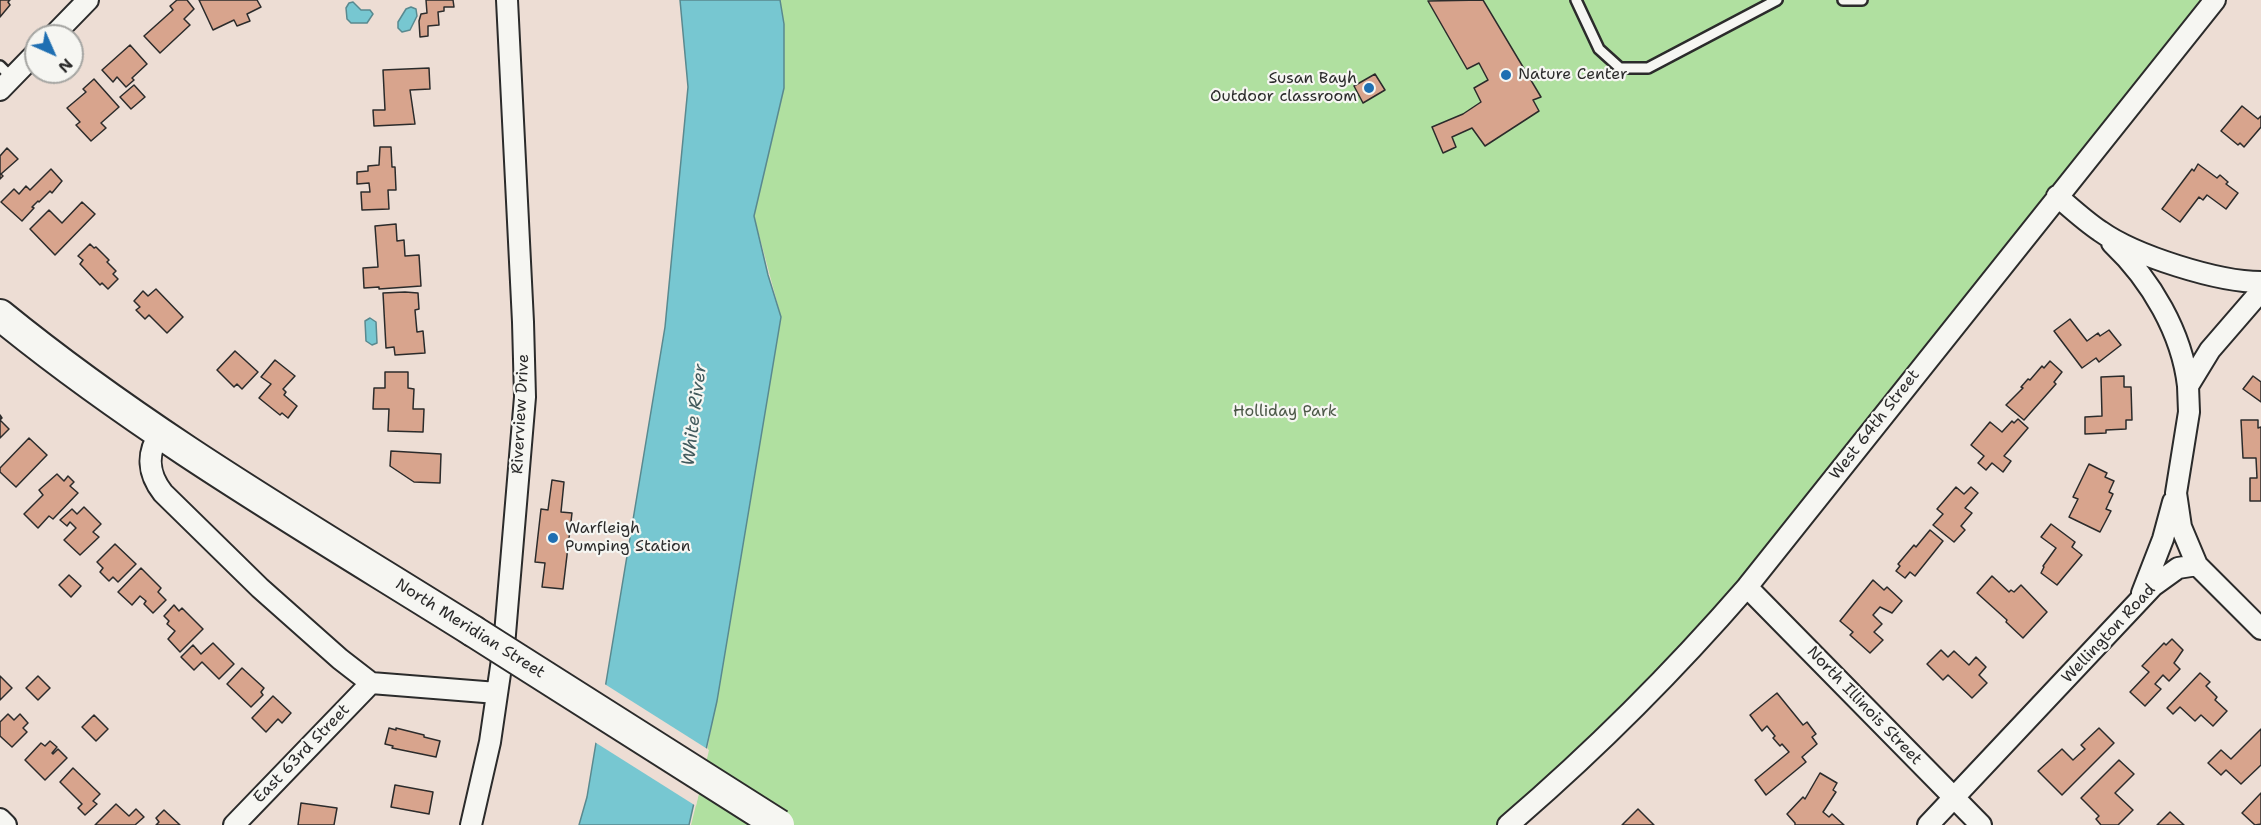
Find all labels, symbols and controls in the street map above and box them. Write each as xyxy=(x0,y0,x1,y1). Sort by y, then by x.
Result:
north arrow xyxy=(24,24,84,84)
text: N xyxy=(54,54,78,78)
place label: Nature Center xyxy=(1518,65,1628,85)
marker: Nature Center xyxy=(1499,68,1513,82)
place label: Susan Bayh Outdoor classroom xyxy=(1210,69,1357,107)
marker: Susan Bayh Outdoor classroom xyxy=(1362,81,1376,95)
street label: Riverview Drive xyxy=(508,354,534,474)
water label: White River xyxy=(678,363,712,467)
street label: West 64th Street xyxy=(1826,366,1924,484)
park label: Holliday Park xyxy=(1233,402,1337,422)
place label: Warfleigh Pumping Station xyxy=(565,519,691,557)
marker: Warfleigh Pumping Station xyxy=(546,531,560,545)
street label: North Meridian Street xyxy=(392,575,548,683)
street label: Wellington Road xyxy=(2058,581,2160,687)
street label: North Illinois Street xyxy=(1802,643,1926,769)
street label: East 63rd Street xyxy=(250,701,354,807)

